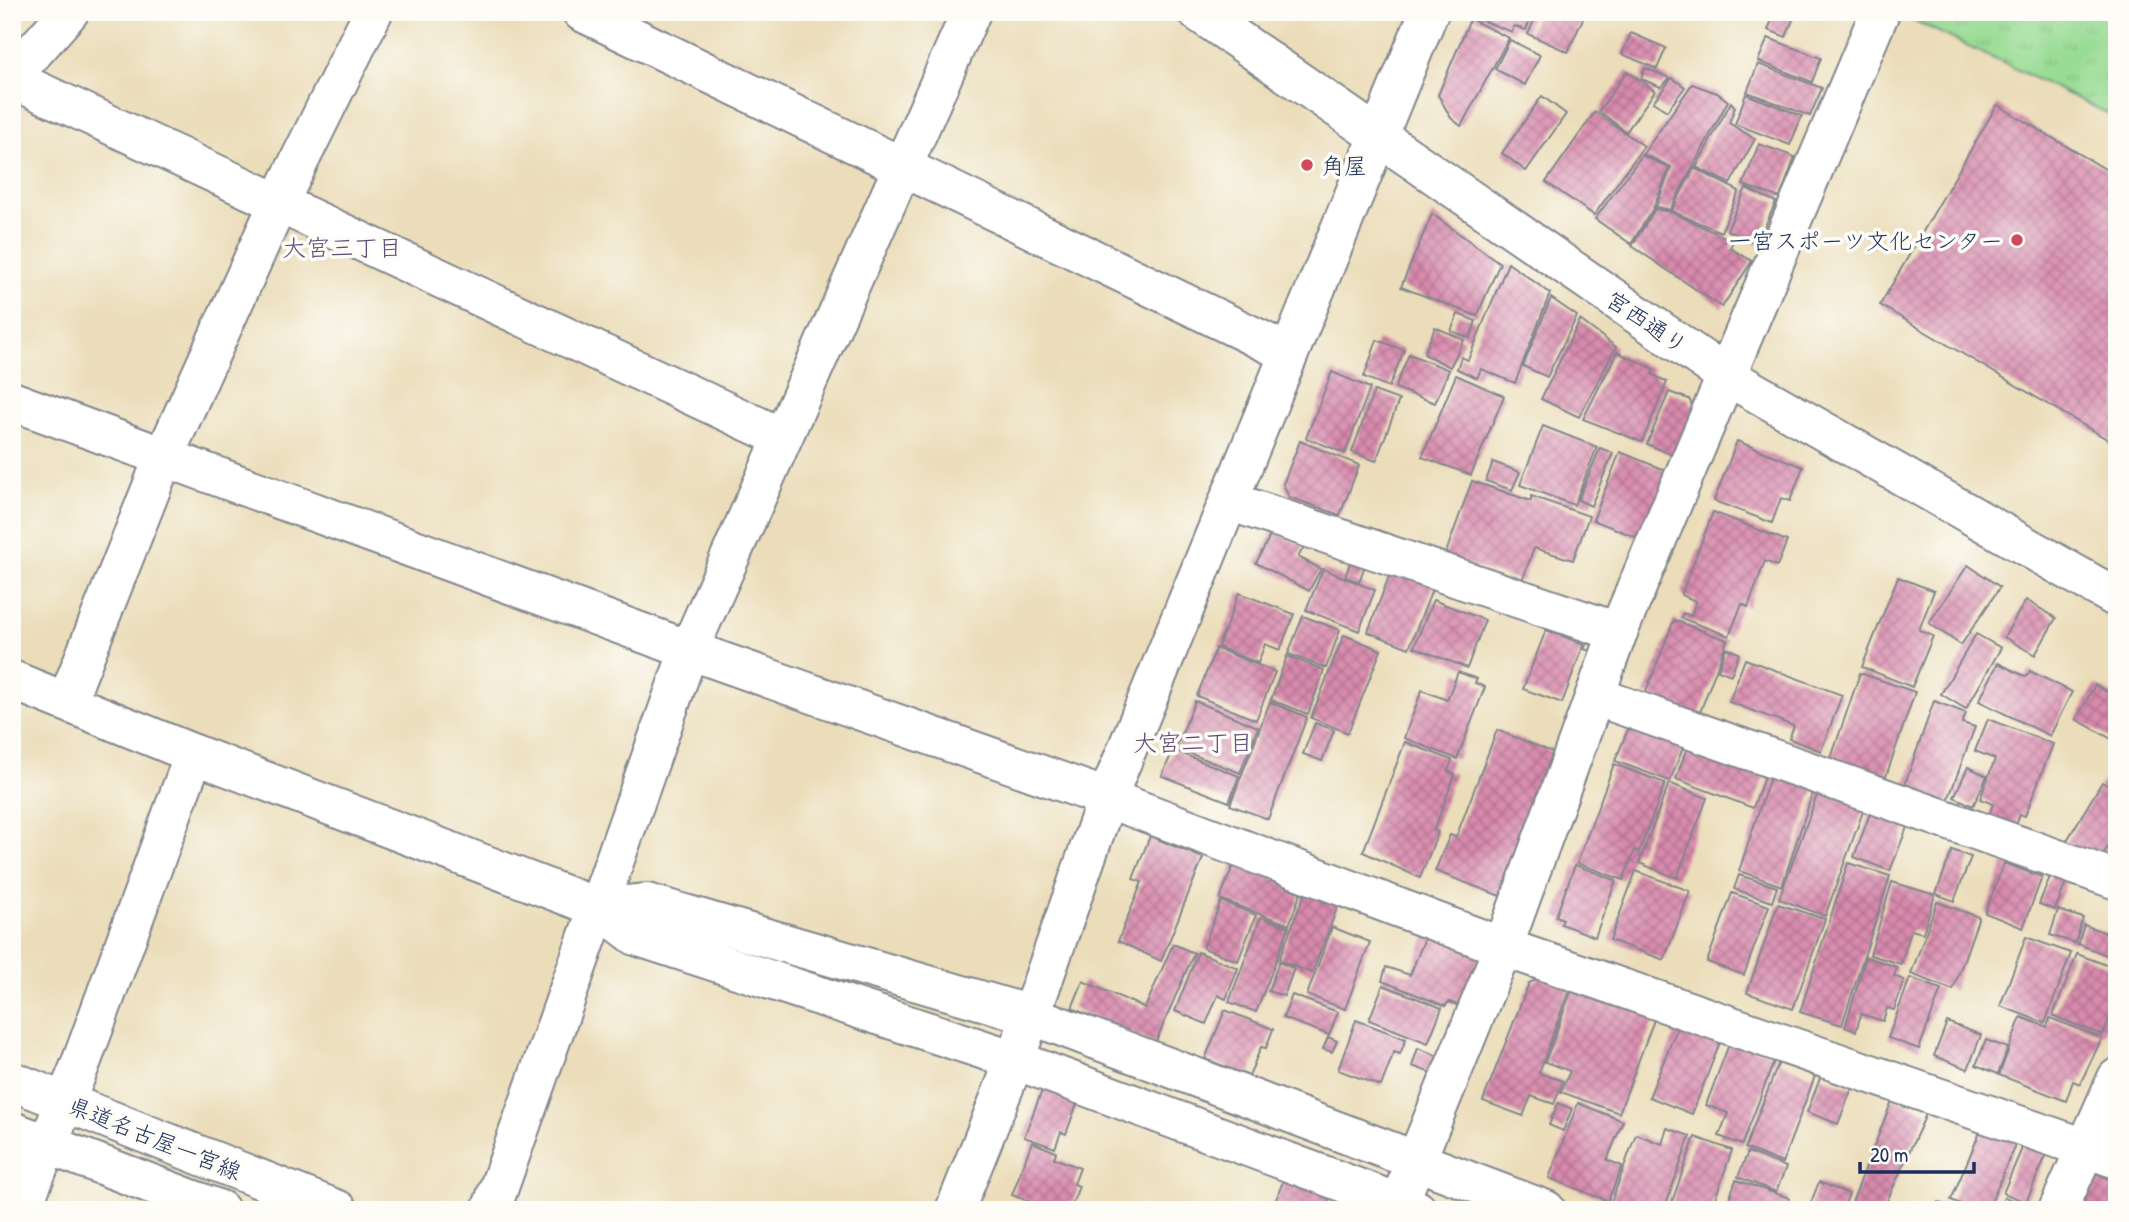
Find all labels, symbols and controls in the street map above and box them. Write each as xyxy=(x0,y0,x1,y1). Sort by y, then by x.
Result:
place label: 角屋 xyxy=(1321,150,1367,181)
marker: 角屋 xyxy=(1299,157,1315,173)
place label: 一宮スポーツ文化センター xyxy=(1728,225,2003,256)
district label: 大宮三丁目 xyxy=(282,231,402,263)
marker: 一宮スポーツ文化センター xyxy=(2009,232,2025,248)
street label: 宮西通り xyxy=(1600,283,1694,361)
district label: 大宮二丁目 xyxy=(1133,726,1253,758)
street label: 県道名古屋一宮線 xyxy=(64,1089,246,1187)
scale bar xyxy=(1860,1131,1973,1175)
text: 20 m xyxy=(1870,1140,1908,1169)

